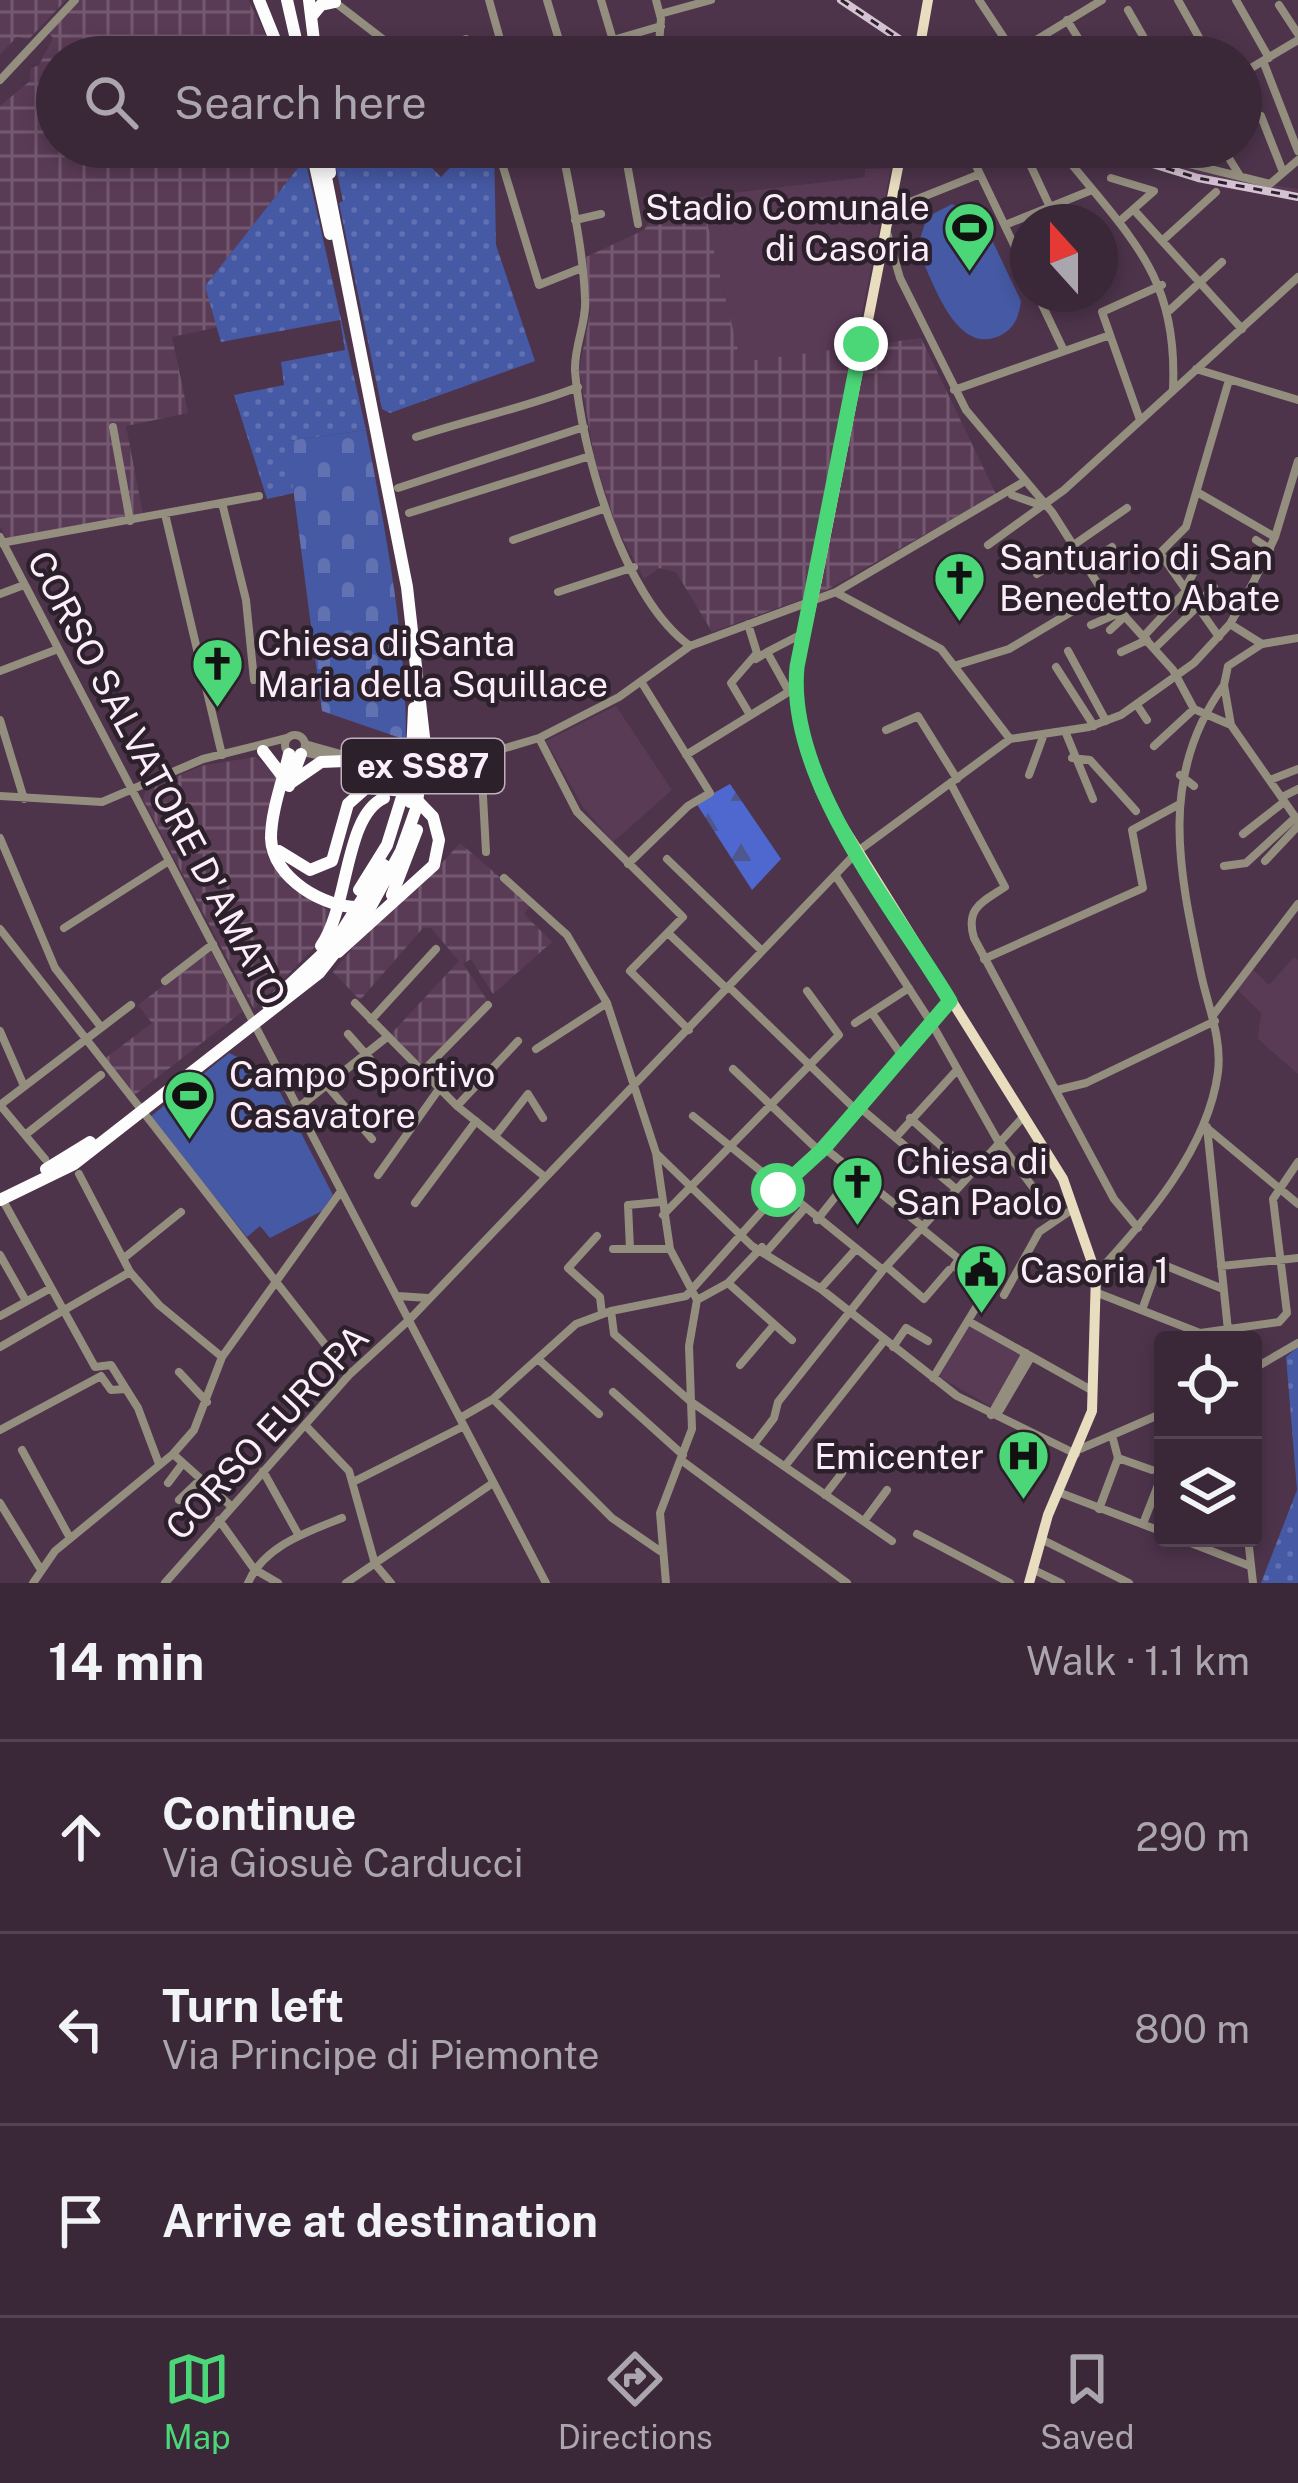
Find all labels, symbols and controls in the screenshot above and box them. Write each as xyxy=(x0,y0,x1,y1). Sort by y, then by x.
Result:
search box xyxy=(36,36,1262,168)
icon: search xyxy=(78,69,144,135)
text: Search here xyxy=(174,76,427,129)
place label: Stadio Comunale di Casoria xyxy=(645,186,930,269)
sports icon: Stadio Comunale di Casoria xyxy=(941,200,997,274)
north arrow xyxy=(1010,204,1118,312)
route end xyxy=(834,317,888,371)
place label: Santuario di San Benedetto Abate xyxy=(999,536,1280,619)
street label: CORSO SALVATORE D'AMATO xyxy=(19,544,295,1012)
church icon: Santuario di San Benedetto Abate xyxy=(932,550,988,624)
place label: Chiesa di Santa Maria della Squillace xyxy=(257,622,608,705)
church icon: Chiesa di Santa Maria della Squillace xyxy=(190,636,246,710)
road number: ex SS87 xyxy=(342,739,504,793)
place label: Campo Sportivo Casavatore xyxy=(229,1053,495,1136)
sports icon: Campo Sportivo Casavatore xyxy=(162,1067,218,1141)
place label: Chiesa di San Paolo xyxy=(896,1140,1063,1223)
church icon: Chiesa di San Paolo xyxy=(829,1154,885,1228)
route start xyxy=(751,1163,805,1217)
public building icon: Casoria 1 xyxy=(953,1242,1009,1316)
place label: Casoria 1 xyxy=(1020,1249,1169,1291)
street label: CORSO EUROPA xyxy=(157,1316,377,1548)
map controls xyxy=(1154,1331,1262,1547)
button: locate xyxy=(1154,1331,1262,1439)
hospital icon: Emicenter xyxy=(995,1428,1051,1502)
place label: Emicenter xyxy=(814,1435,984,1477)
button: layers xyxy=(1154,1439,1262,1547)
text: 14 min xyxy=(48,1632,204,1691)
text: Walk · 1.1 km xyxy=(1026,1638,1250,1684)
text: Continue xyxy=(162,1787,356,1840)
icon: ahead xyxy=(48,1804,114,1870)
text: 290 m xyxy=(1136,1814,1250,1860)
text: Via Giosuè Carducci xyxy=(162,1840,523,1886)
text: Turn left xyxy=(162,1979,344,2032)
icon: left xyxy=(48,1996,114,2062)
text: 800 m xyxy=(1134,2006,1250,2052)
text: Via Principe di Piemonte xyxy=(162,2032,600,2078)
icon: arrive xyxy=(48,2188,114,2254)
text: Arrive at destination xyxy=(162,2194,598,2247)
tab: Map xyxy=(164,2346,231,2456)
tab: Directions xyxy=(558,2346,713,2456)
tab: Saved xyxy=(1040,2346,1134,2456)

